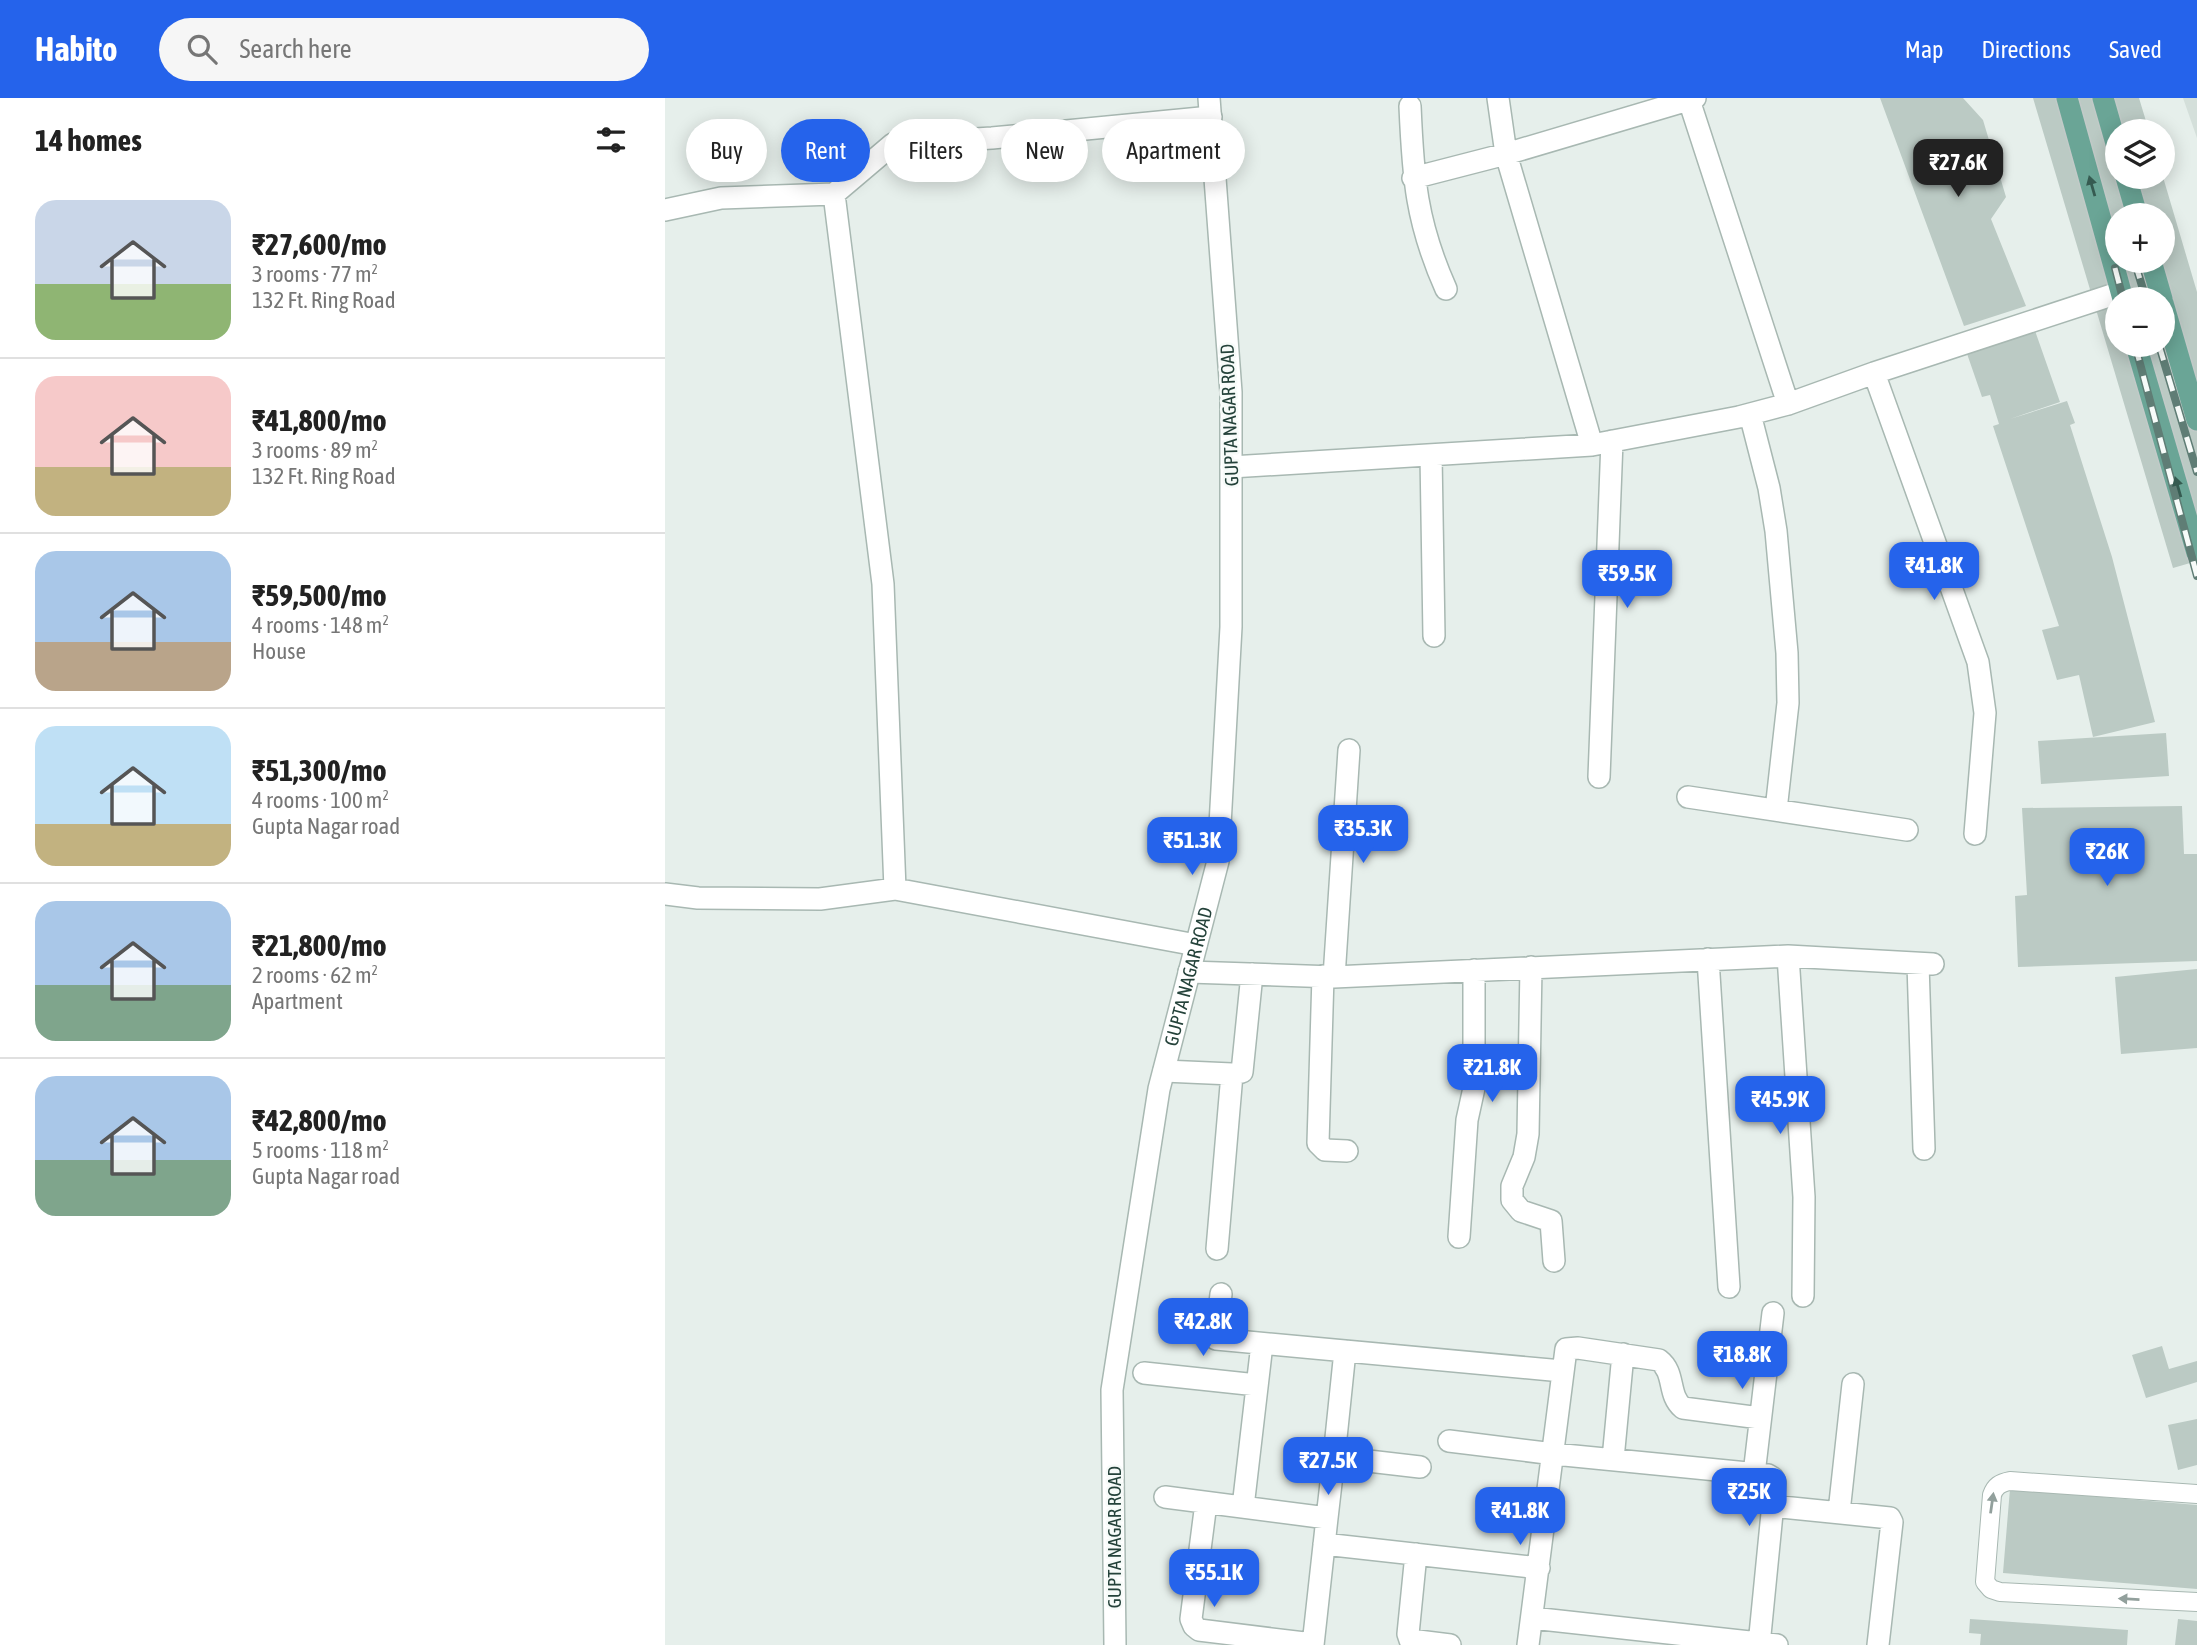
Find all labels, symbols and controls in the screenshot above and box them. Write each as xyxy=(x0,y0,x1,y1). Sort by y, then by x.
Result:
search box xyxy=(159,18,649,81)
text: Habito xyxy=(35,30,117,68)
icon: search xyxy=(183,30,221,68)
text: Search here xyxy=(239,34,352,64)
text: Map xyxy=(1905,36,1943,63)
text: Directions xyxy=(1981,36,2071,63)
text: Saved xyxy=(2109,36,2162,63)
chip: Buy xyxy=(686,119,767,182)
chip: Rent xyxy=(781,119,870,182)
chip: Filters xyxy=(884,119,987,182)
chip: New xyxy=(1001,119,1088,182)
chip: Apartment xyxy=(1102,119,1245,182)
map controls xyxy=(2105,119,2175,357)
button: layers xyxy=(2105,119,2175,189)
icon: filters xyxy=(592,121,630,159)
text: 14 homes xyxy=(35,123,142,157)
pin: ₹27.6K xyxy=(1901,140,2015,199)
text: ₹27.6K xyxy=(1929,149,1987,175)
one-way arrow xyxy=(2086,176,2096,197)
button: + xyxy=(2105,203,2175,273)
text: ₹27,600/mo xyxy=(252,227,387,261)
icon: home xyxy=(91,228,175,312)
text: 3 rooms · 77 m² xyxy=(252,261,378,287)
text: 132 Ft. Ring Road xyxy=(252,287,396,313)
button: − xyxy=(2105,287,2175,357)
street label: GUPTA NAGAR ROAD xyxy=(1216,343,1242,487)
text: ₹41,800/mo xyxy=(252,403,387,437)
icon: home xyxy=(91,404,175,488)
text: 3 rooms · 89 m² xyxy=(252,437,378,463)
text: 132 Ft. Ring Road xyxy=(252,463,396,489)
one-way arrow xyxy=(2172,476,2183,498)
pin: ₹41.8K xyxy=(1877,542,1991,602)
pin: ₹59.5K xyxy=(1570,550,1684,610)
text: ₹41.8K xyxy=(1905,552,1963,578)
text: ₹59.5K xyxy=(1598,560,1656,586)
text: ₹59,500/mo xyxy=(252,578,387,612)
icon: home xyxy=(91,579,175,663)
text: 4 rooms · 148 m² xyxy=(252,612,389,638)
text: House xyxy=(252,638,306,664)
text: ₹51,300/mo xyxy=(252,753,387,787)
icon: home xyxy=(91,754,175,838)
text: 4 rooms · 100 m² xyxy=(252,787,389,813)
pin: ₹35.3K xyxy=(1306,806,1420,865)
text: Gupta Nagar road xyxy=(252,813,400,839)
text: ₹35.3K xyxy=(1334,815,1392,841)
pin: ₹51.3K xyxy=(1135,818,1249,877)
text: ₹51.3K xyxy=(1163,827,1221,853)
pin: ₹26K xyxy=(2066,828,2148,888)
text: ₹26K xyxy=(2086,838,2128,864)
street label: GUPTA NAGAR ROAD xyxy=(1160,905,1217,1048)
text: ₹21,800/mo xyxy=(252,928,387,962)
icon: home xyxy=(91,929,175,1013)
text: 2 rooms · 62 m² xyxy=(252,962,378,988)
text: Apartment xyxy=(252,988,343,1014)
pin: ₹21.8K xyxy=(1435,1044,1549,1104)
text: ₹21.8K xyxy=(1463,1054,1521,1080)
pin: ₹45.9K xyxy=(1723,1076,1837,1136)
text: ₹45.9K xyxy=(1751,1086,1809,1112)
text: ₹42,800/mo xyxy=(252,1103,387,1137)
icon: home xyxy=(91,1104,175,1188)
text: 5 rooms · 118 m² xyxy=(252,1137,389,1163)
text: Gupta Nagar road xyxy=(252,1163,400,1189)
pin: ₹42.8K xyxy=(1146,1298,1260,1358)
text: ₹42.8K xyxy=(1174,1308,1232,1334)
pin: ₹18.8K xyxy=(1685,1332,1799,1391)
text: ₹18.8K xyxy=(1713,1341,1771,1367)
pin: ₹27.5K xyxy=(1271,1438,1385,1497)
text: ₹27.5K xyxy=(1299,1447,1357,1473)
street label: GUPTA NAGAR ROAD xyxy=(1103,1466,1125,1608)
pin: ₹25K xyxy=(1708,1468,1790,1528)
text: ₹25K xyxy=(1728,1478,1770,1504)
pin: ₹41.8K xyxy=(1463,1488,1577,1547)
one-way arrow xyxy=(1986,1492,1997,1514)
text: ₹41.8K xyxy=(1491,1497,1549,1523)
pin: ₹55.1K xyxy=(1157,1550,1271,1609)
text: ₹55.1K xyxy=(1185,1559,1243,1585)
one-way arrow xyxy=(2118,1593,2140,1604)

